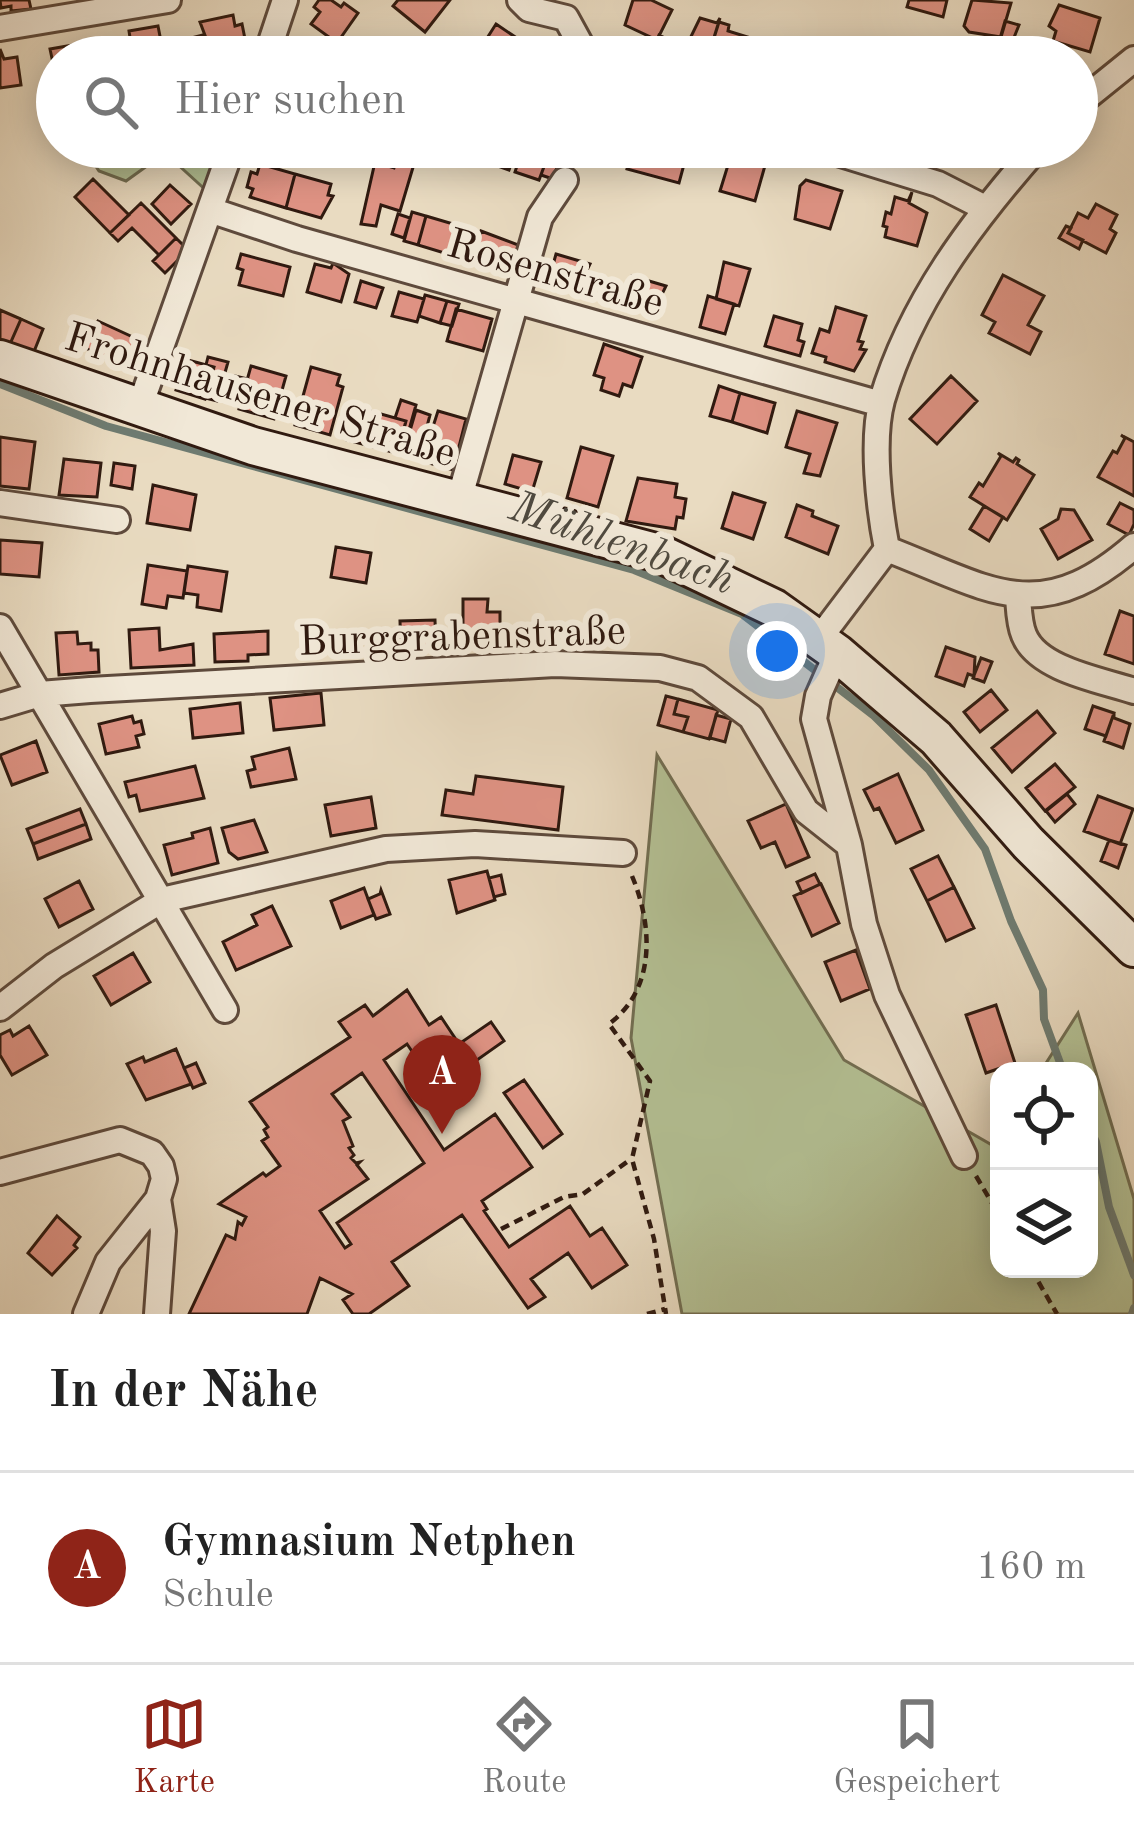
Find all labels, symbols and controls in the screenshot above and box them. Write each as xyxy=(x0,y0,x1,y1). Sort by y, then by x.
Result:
search box xyxy=(36,36,1098,168)
icon: search xyxy=(78,69,144,135)
text: Hier suchen xyxy=(174,79,406,124)
street label: Rosenstraße xyxy=(442,224,668,326)
street label: Frohnhausener Straße xyxy=(59,317,460,476)
water label: Mühlenbach xyxy=(503,486,740,605)
street label: Burggrabenstraße xyxy=(298,611,627,665)
your location xyxy=(747,621,807,681)
pin: A xyxy=(403,1035,481,1134)
map controls xyxy=(990,1062,1098,1278)
button: locate xyxy=(990,1062,1098,1170)
button: layers xyxy=(990,1170,1098,1278)
text: In der Nähe xyxy=(48,1367,319,1418)
text: Gymnasium Netphen xyxy=(162,1521,576,1566)
text: A xyxy=(72,1548,102,1587)
text: 160 m xyxy=(976,1548,1086,1587)
text: Schule xyxy=(162,1576,274,1615)
tab: Karte xyxy=(134,1691,215,1804)
tab: Route xyxy=(482,1691,566,1804)
tab: Gespeichert xyxy=(833,1691,1000,1804)

